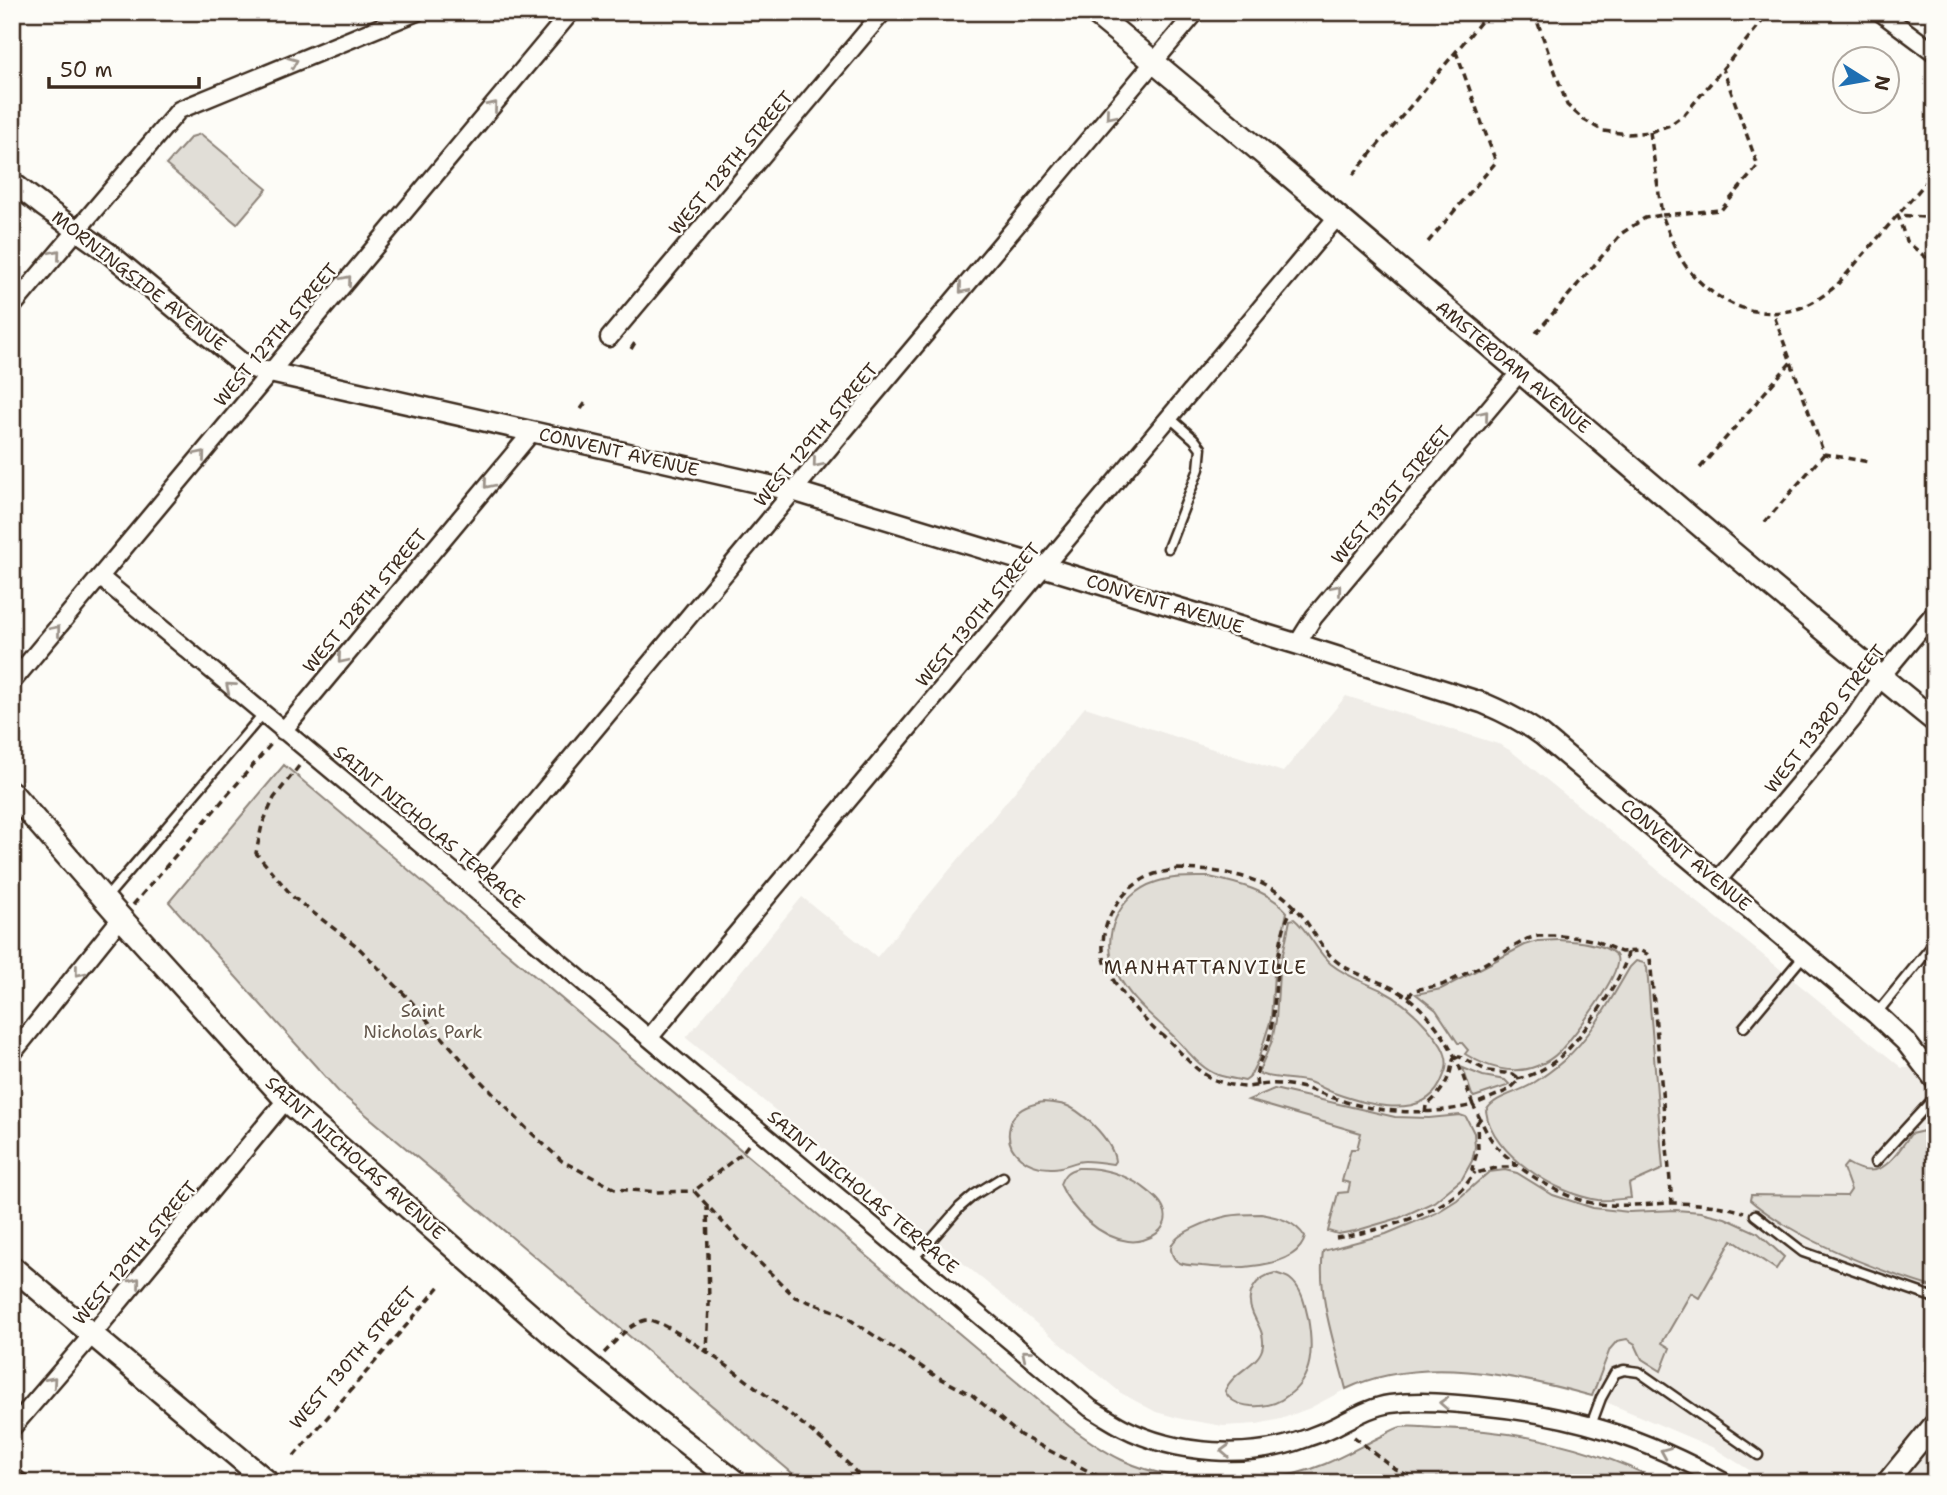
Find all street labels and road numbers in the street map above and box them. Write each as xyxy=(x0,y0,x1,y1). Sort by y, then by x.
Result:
street label: WEST 128TH STREET xyxy=(663,86,799,240)
street label: MORNINGSIDE AVENUE xyxy=(47,205,231,357)
street label: WEST 127TH STREET xyxy=(209,258,343,412)
street label: AMSTERDAM AVENUE xyxy=(1431,295,1595,439)
street label: WEST 129TH STREET xyxy=(749,358,883,512)
street label: WEST 131ST STREET xyxy=(1326,421,1456,569)
street label: CONVENT AVENUE xyxy=(537,422,701,482)
street label: WEST 128TH STREET xyxy=(297,524,433,678)
street label: WEST 130TH STREET xyxy=(910,538,1046,692)
street label: CONVENT AVENUE xyxy=(1083,569,1247,639)
street label: WEST 133RD STREET xyxy=(1759,640,1891,798)
street label: SAINT NICHOLAS TERRACE xyxy=(328,740,530,914)
street label: CONVENT AVENUE xyxy=(1616,793,1756,917)
street label: SAINT NICHOLAS AVENUE xyxy=(260,1071,450,1245)
street label: SAINT NICHOLAS TERRACE xyxy=(762,1105,964,1279)
street label: WEST 129TH STREET xyxy=(68,1176,202,1330)
street label: WEST 130TH STREET xyxy=(284,1282,422,1434)

